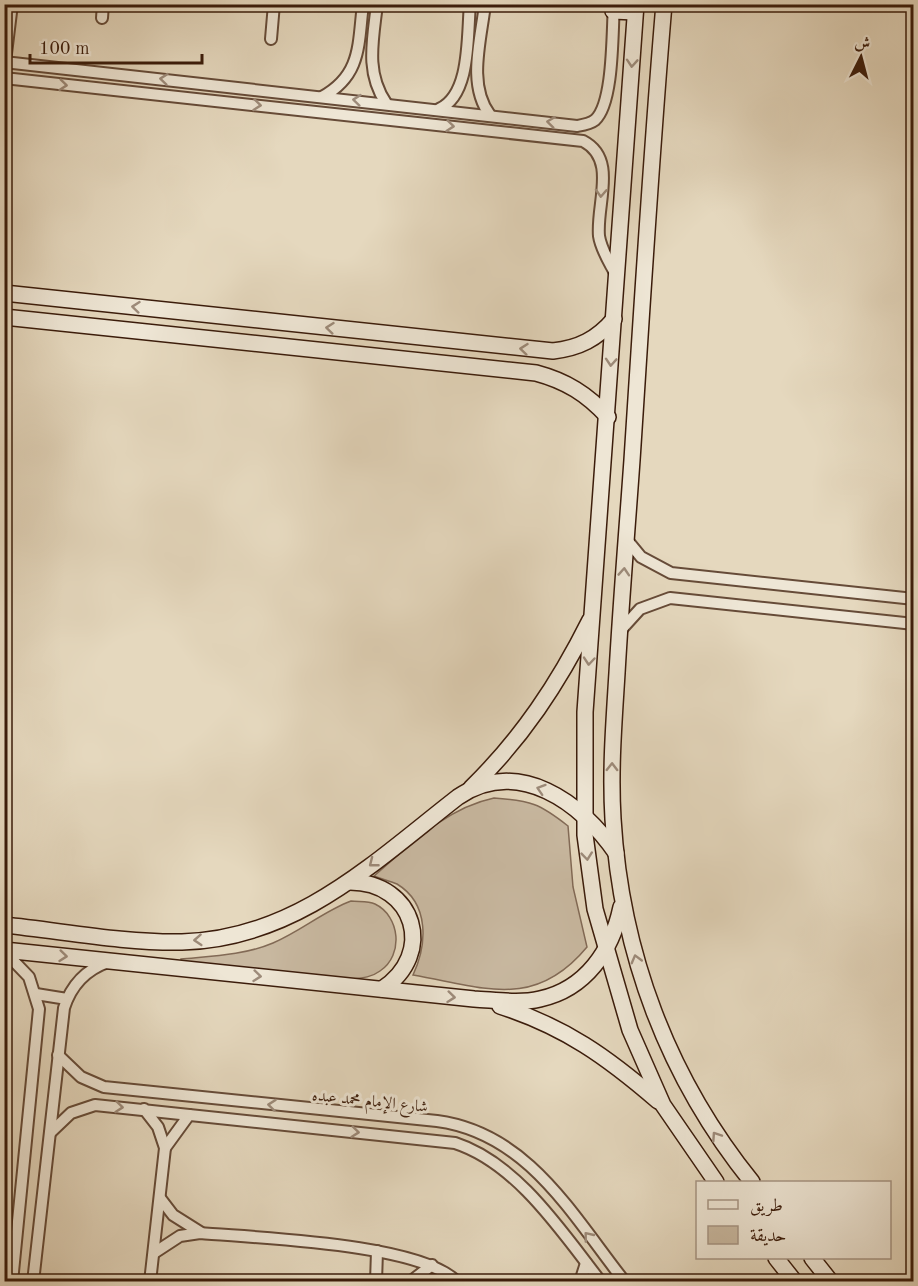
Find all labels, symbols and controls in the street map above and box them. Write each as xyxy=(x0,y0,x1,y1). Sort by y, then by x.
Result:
scale bar xyxy=(30,27,202,65)
north arrow xyxy=(831,27,891,87)
text: ش xyxy=(854,35,871,53)
text: 100 m xyxy=(39,40,90,58)
one-way arrow xyxy=(626,58,639,67)
one-way arrow xyxy=(159,73,168,86)
one-way arrow xyxy=(58,78,67,90)
one-way arrow xyxy=(353,94,362,107)
one-way arrow xyxy=(252,98,261,111)
one-way arrow xyxy=(547,117,556,129)
one-way arrow xyxy=(446,119,455,132)
one-way arrow xyxy=(595,189,608,198)
one-way arrow xyxy=(132,302,141,314)
one-way arrow xyxy=(326,322,335,335)
one-way arrow xyxy=(520,343,529,356)
one-way arrow xyxy=(605,358,618,367)
one-way arrow xyxy=(617,567,630,576)
one-way arrow xyxy=(583,657,596,666)
one-way arrow xyxy=(606,762,618,771)
one-way arrow xyxy=(536,784,547,796)
one-way arrow xyxy=(580,851,593,861)
one-way arrow xyxy=(369,856,380,867)
one-way arrow xyxy=(193,934,202,947)
one-way arrow xyxy=(58,949,67,962)
one-way arrow xyxy=(631,954,644,964)
one-way arrow xyxy=(252,970,261,982)
one-way arrow xyxy=(446,990,455,1003)
street label: شارع الإمام محمد عبده xyxy=(311,1088,428,1121)
one-way arrow xyxy=(267,1099,276,1112)
one-way arrow xyxy=(115,1100,124,1113)
one-way arrow xyxy=(350,1125,359,1138)
one-way arrow xyxy=(712,1132,723,1143)
legend xyxy=(696,1181,891,1259)
text: طريق xyxy=(750,1197,783,1217)
text: حديقة xyxy=(750,1227,786,1246)
one-way arrow xyxy=(585,1232,596,1243)

